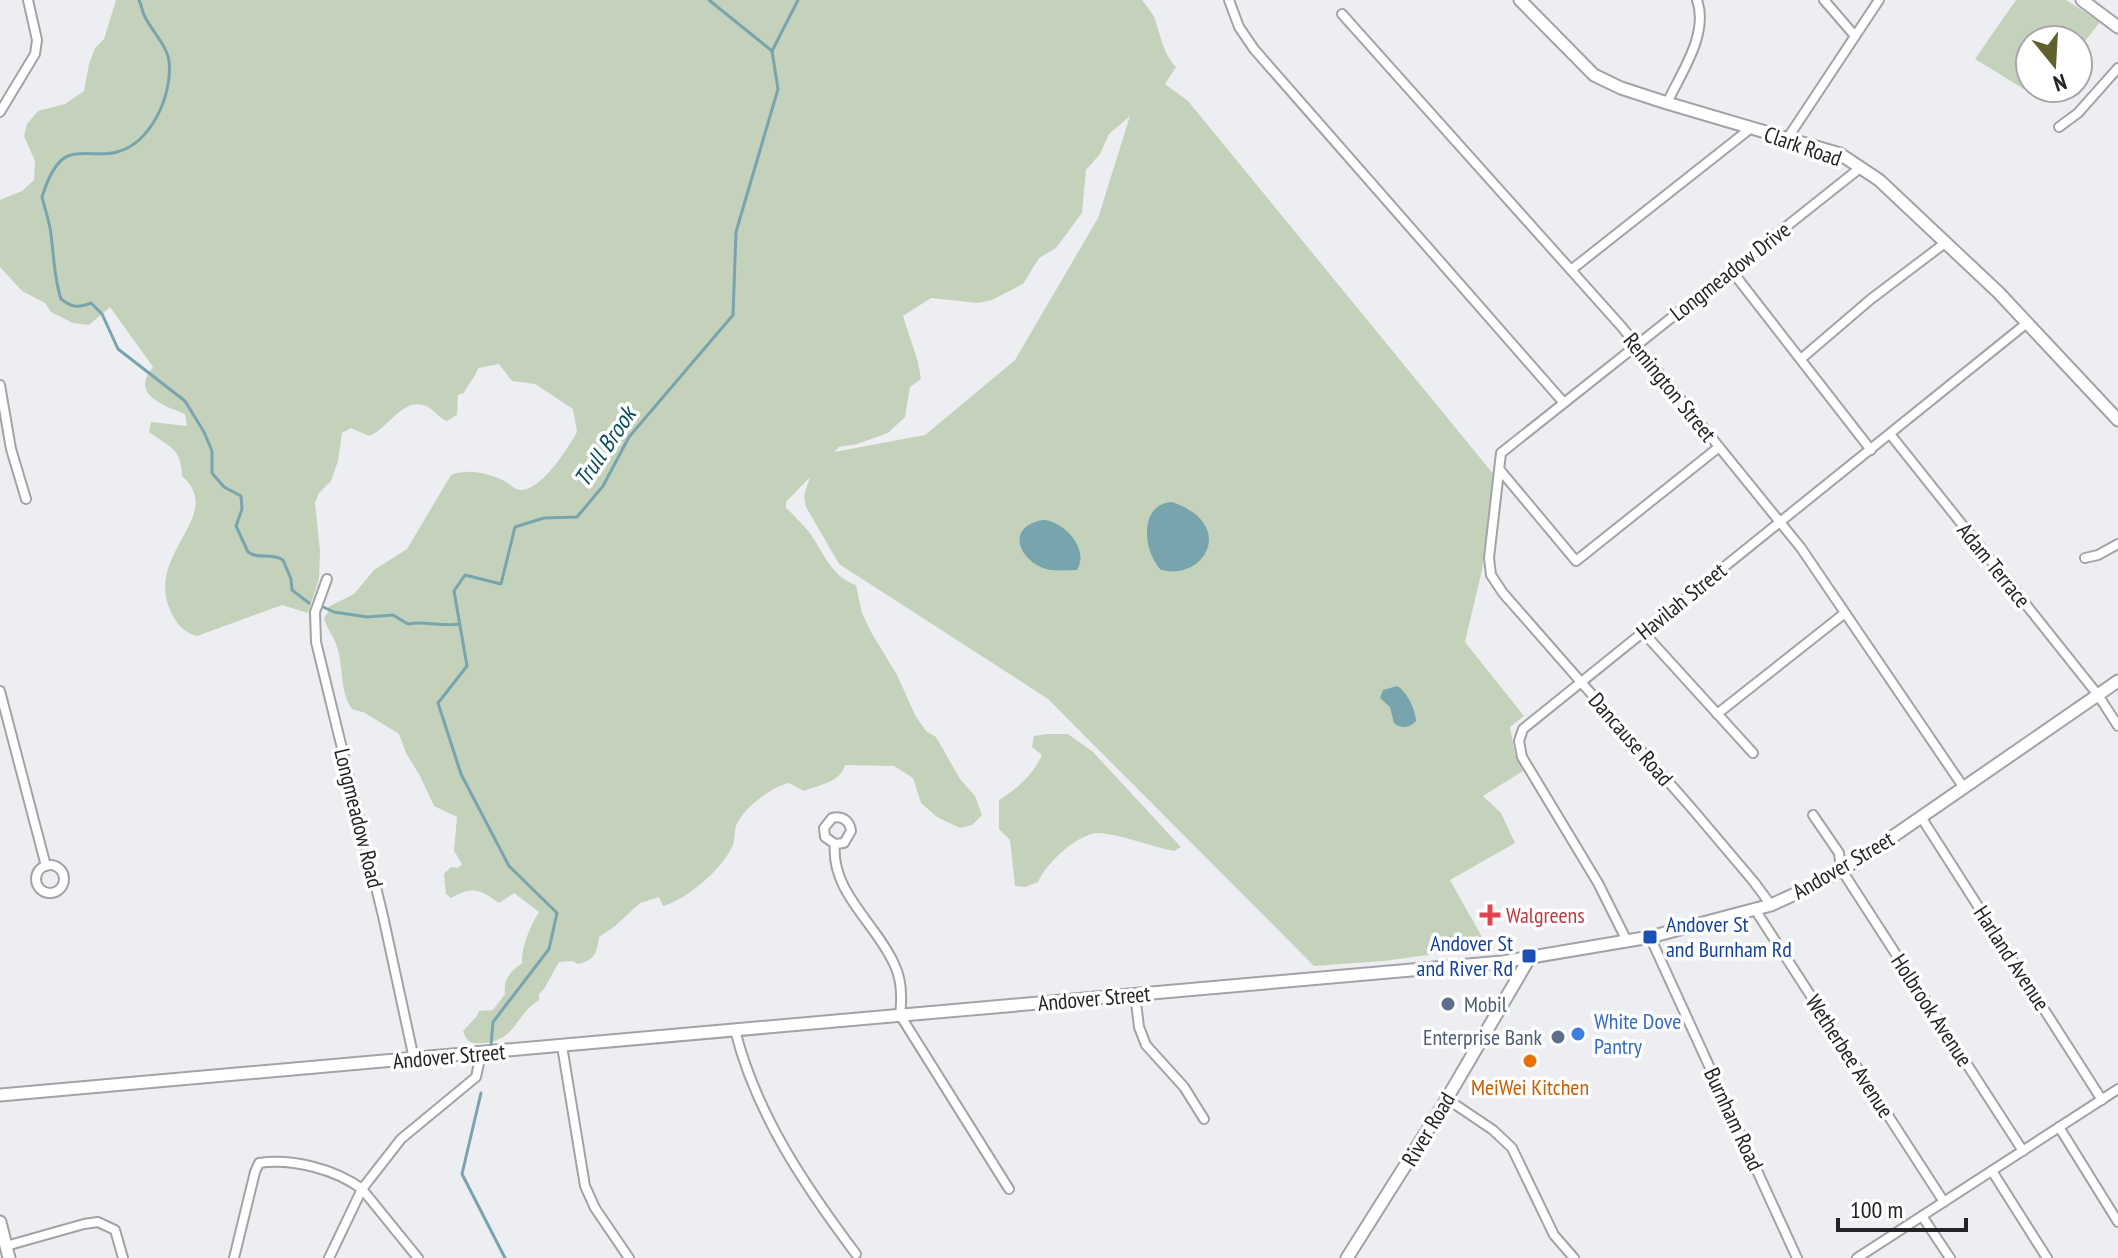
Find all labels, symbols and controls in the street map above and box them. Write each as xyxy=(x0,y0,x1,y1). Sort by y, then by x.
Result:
north arrow xyxy=(2014,24,2094,104)
text: N xyxy=(2050,68,2070,98)
street label: Clark Road xyxy=(1761,120,1845,172)
street label: Longmeadow Drive xyxy=(1664,215,1796,327)
street label: Remington Street xyxy=(1617,327,1723,447)
water label: Trull Brook xyxy=(567,399,644,493)
street label: Adam Terrace xyxy=(1951,517,2037,613)
street label: Havilah Street xyxy=(1630,556,1732,646)
street label: Dancause Road xyxy=(1583,686,1679,792)
street label: Longmeadow Road xyxy=(328,745,390,891)
street label: Andover Street xyxy=(1787,825,1899,905)
street label: Harland Avenue xyxy=(1968,900,2056,1016)
place label: Walgreens xyxy=(1506,901,1585,929)
marker: Walgreens xyxy=(1481,906,1499,924)
place label: Andover St and Burnham Rd xyxy=(1666,910,1792,963)
marker: Andover St and Burnham Rd xyxy=(1641,928,1659,946)
place label: Andover St and River Rd xyxy=(1417,929,1513,982)
marker: Andover St and River Rd xyxy=(1520,947,1538,965)
street label: Holbrook Avenue xyxy=(1885,948,1979,1072)
street label: Andover Street xyxy=(1037,979,1151,1017)
street label: Wetherbee Avenue xyxy=(1800,989,1900,1123)
place label: Mobil xyxy=(1464,990,1508,1018)
marker: Mobil xyxy=(1439,995,1457,1013)
place label: White Dove Pantry xyxy=(1594,1007,1681,1060)
place label: Enterprise Bank xyxy=(1423,1023,1542,1051)
marker: White Dove Pantry xyxy=(1569,1025,1587,1043)
marker: Enterprise Bank xyxy=(1549,1028,1567,1046)
street label: Andover Street xyxy=(392,1037,506,1075)
marker: MeiWei Kitchen xyxy=(1521,1052,1539,1070)
street label: Burnham Road xyxy=(1698,1063,1770,1175)
place label: MeiWei Kitchen xyxy=(1471,1073,1589,1101)
street label: River Road xyxy=(1395,1087,1461,1171)
scale bar xyxy=(1838,1182,1966,1232)
text: 100 m xyxy=(1850,1194,1903,1225)

